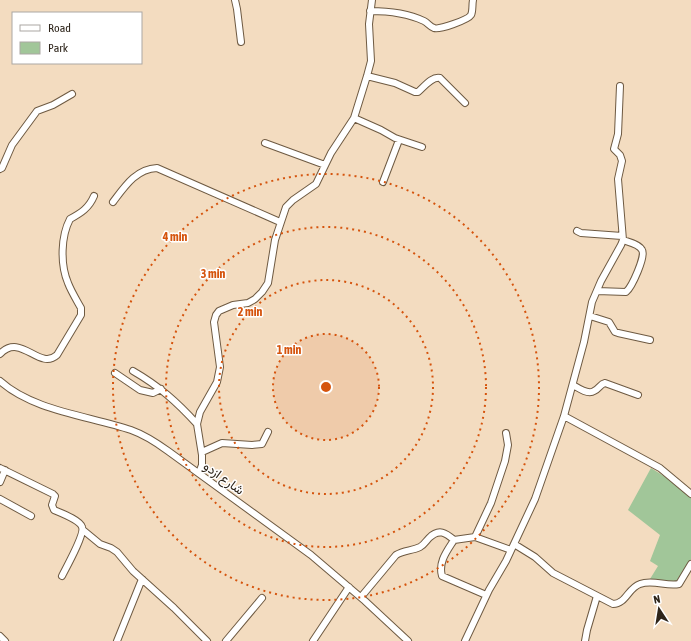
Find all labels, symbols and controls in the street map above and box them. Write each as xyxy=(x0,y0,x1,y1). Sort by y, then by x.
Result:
legend xyxy=(12,12,142,64)
text: Road xyxy=(48,21,71,35)
text: Park xyxy=(48,41,69,55)
text: 4 min xyxy=(162,230,187,244)
text: 3 min xyxy=(201,267,225,281)
text: 2 min xyxy=(238,305,262,319)
text: 1 min xyxy=(277,343,301,357)
centre of rings xyxy=(319,380,333,394)
street label: شارع ازدو xyxy=(200,458,247,499)
north arrow xyxy=(639,589,679,629)
text: N xyxy=(652,593,661,606)

